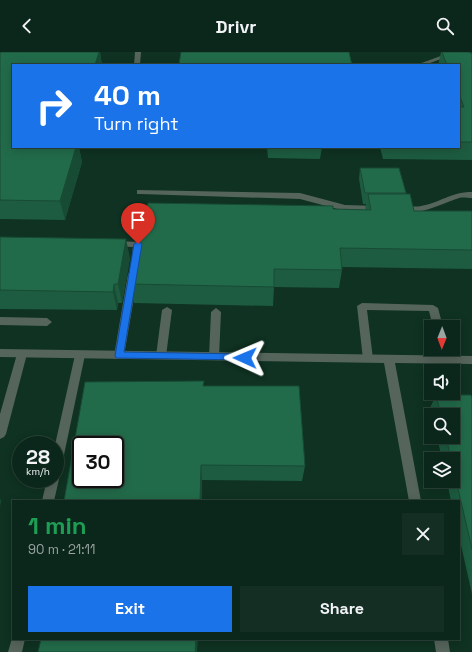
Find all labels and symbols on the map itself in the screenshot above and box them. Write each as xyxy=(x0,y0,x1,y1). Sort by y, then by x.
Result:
pin xyxy=(121,203,155,244)
north arrow xyxy=(424,320,460,356)
position arrow xyxy=(224,337,266,379)
speed limit sign: 30 xyxy=(72,436,124,488)

